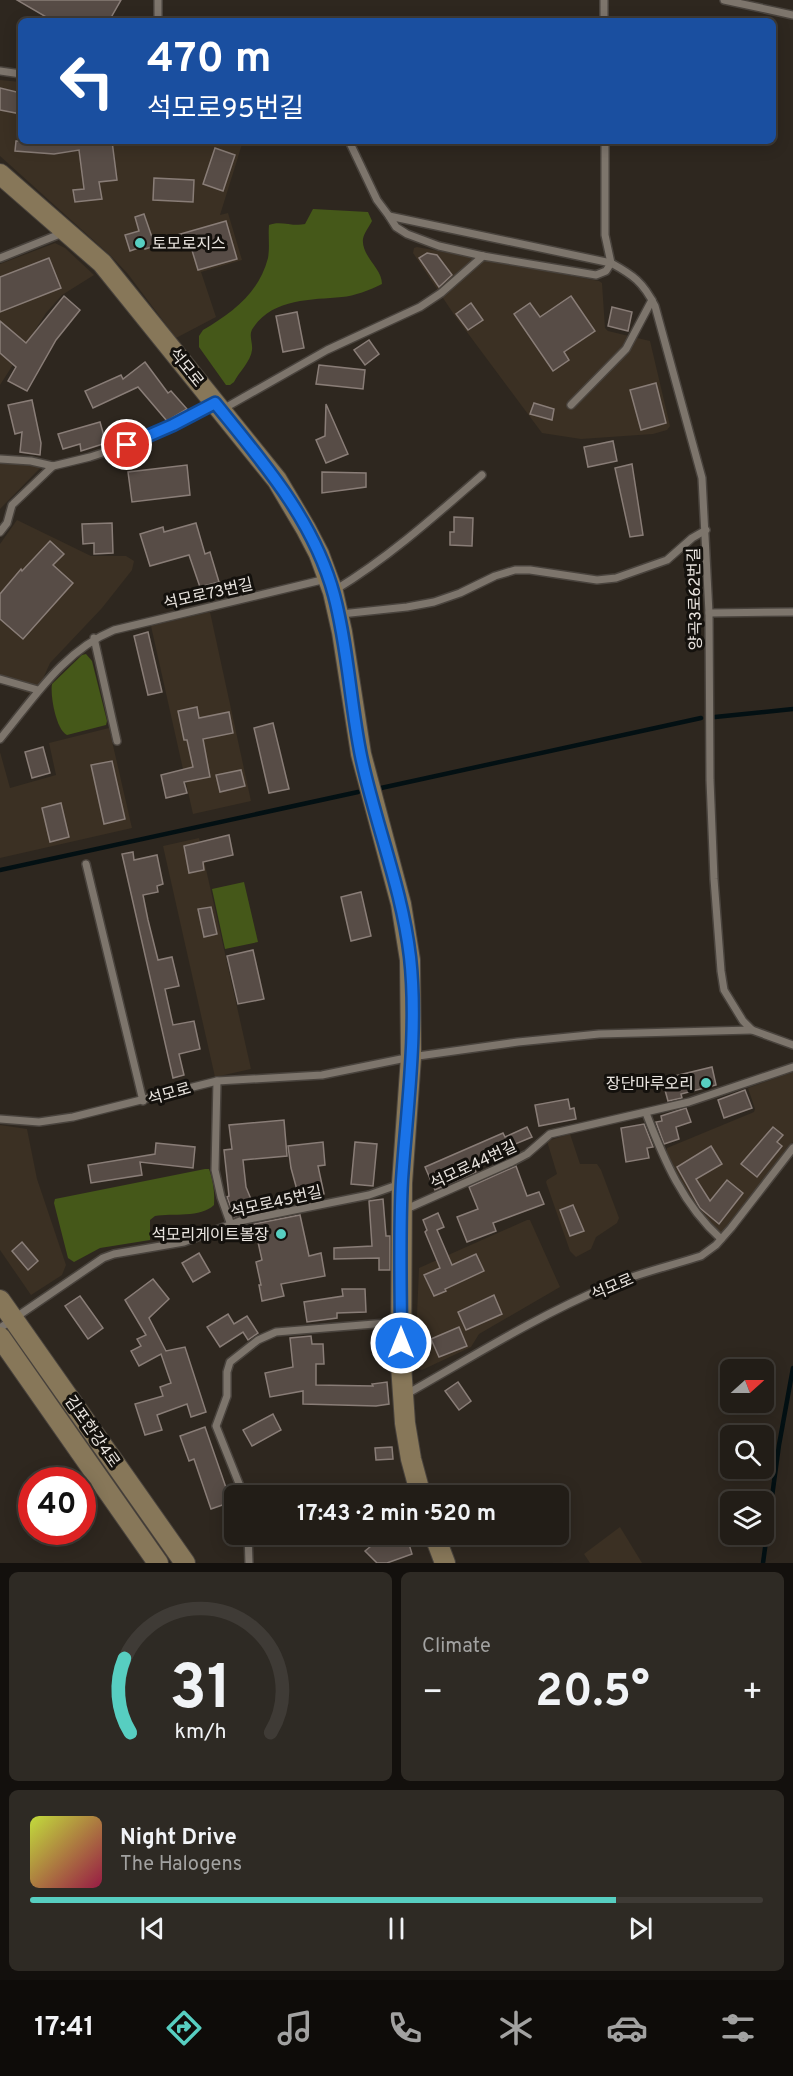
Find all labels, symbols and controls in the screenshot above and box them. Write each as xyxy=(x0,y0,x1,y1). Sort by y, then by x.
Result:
text: 470 m xyxy=(147,34,272,87)
icon: left xyxy=(48,42,126,120)
text: 석모로95번길 xyxy=(147,93,304,127)
place label: 토모로지스 xyxy=(152,235,226,255)
marker: 토모로지스 xyxy=(133,236,147,250)
street label: 석모로 xyxy=(164,345,207,392)
pin xyxy=(101,419,152,470)
icon: arrive xyxy=(110,428,143,461)
street label: 양곡3로62번길 xyxy=(685,548,707,650)
street label: 석모로73번길 xyxy=(162,575,255,615)
place label: 장단마루오리 xyxy=(606,1075,694,1095)
marker: 장단마루오리 xyxy=(699,1076,713,1090)
street label: 석모로 xyxy=(146,1079,194,1111)
street label: 석모로44번길 xyxy=(427,1137,520,1195)
street label: 석모로45번길 xyxy=(229,1183,324,1223)
place label: 석모리게이트볼장 xyxy=(151,1226,269,1246)
marker: 석모리게이트볼장 xyxy=(274,1227,288,1241)
street label: 석모로 xyxy=(589,1270,637,1306)
position arrow xyxy=(369,1311,433,1375)
north arrow xyxy=(720,1359,774,1413)
map controls xyxy=(720,1359,774,1545)
street label: 김포한강4로 xyxy=(59,1392,124,1472)
button: search xyxy=(720,1425,774,1479)
speed limit sign: 40 xyxy=(18,1467,96,1545)
button: layers xyxy=(720,1491,774,1545)
text: 17:43 · 2 min · 520 m xyxy=(297,1501,496,1528)
text: Climate xyxy=(422,1634,491,1660)
text: 31 xyxy=(169,1652,232,1731)
text: 20.5° xyxy=(535,1665,650,1722)
text: − xyxy=(422,1673,443,1715)
text: + xyxy=(742,1673,763,1715)
text: km/h xyxy=(174,1720,227,1747)
text: Night Drive xyxy=(120,1825,237,1852)
text: The Halogens xyxy=(120,1852,242,1878)
icon: previous xyxy=(136,1912,169,1945)
icon: pause xyxy=(380,1912,413,1945)
icon: next xyxy=(624,1912,657,1945)
icon: directions xyxy=(163,2007,205,2049)
icon: music xyxy=(274,2007,316,2049)
icon: phone xyxy=(384,2007,426,2049)
icon: climate xyxy=(495,2007,537,2049)
icon: car xyxy=(606,2007,648,2049)
icon: filters xyxy=(717,2007,759,2049)
text: 17:41 xyxy=(34,2011,94,2045)

